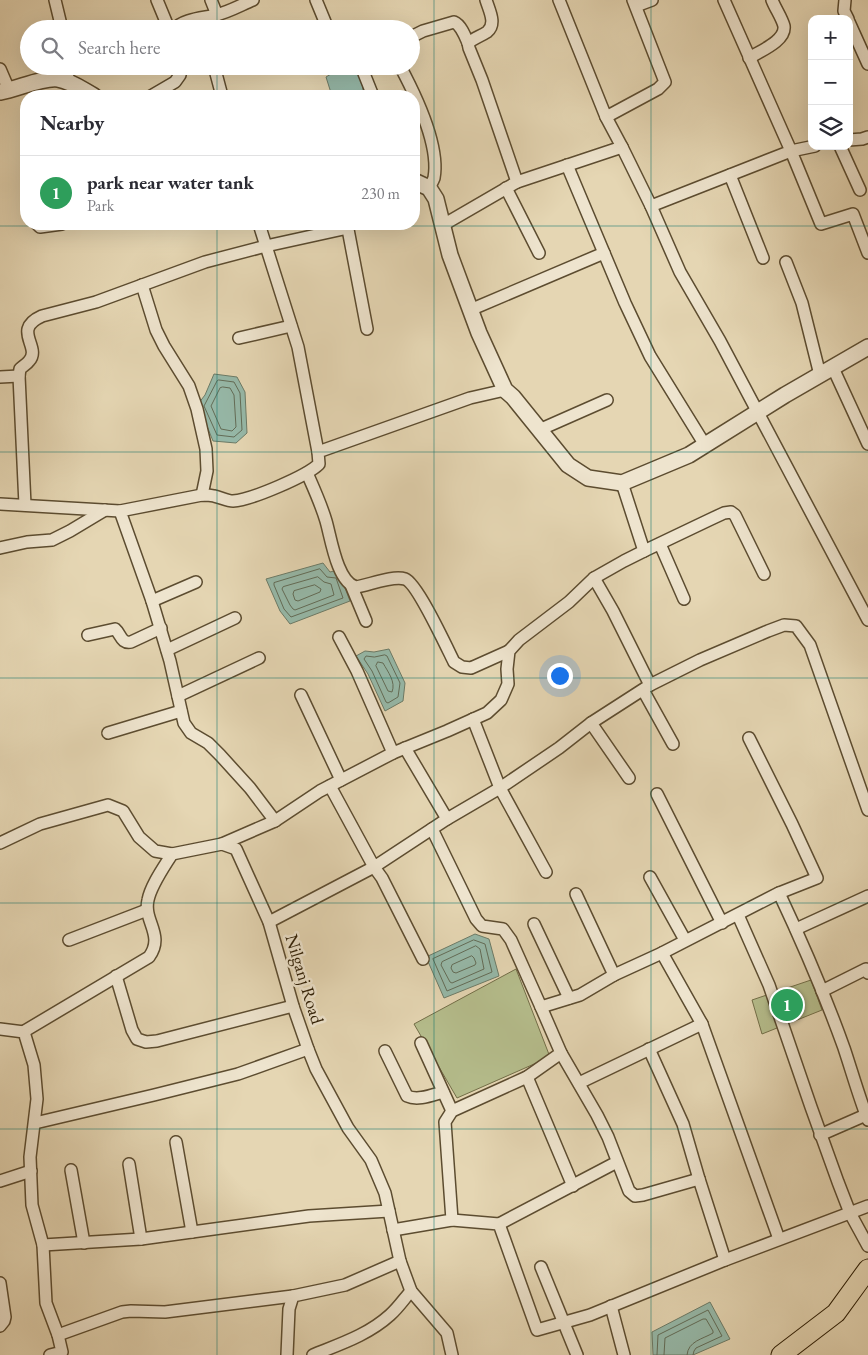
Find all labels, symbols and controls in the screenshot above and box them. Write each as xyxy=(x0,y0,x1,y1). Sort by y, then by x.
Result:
map controls xyxy=(808,15,853,150)
button: + xyxy=(808,15,853,60)
search box xyxy=(20,20,420,75)
icon: search xyxy=(38,34,66,62)
text: Search here xyxy=(78,35,160,60)
button: − xyxy=(808,60,853,105)
button: layers xyxy=(808,105,853,150)
text: Nearby xyxy=(40,109,104,136)
text: park near water tank xyxy=(87,170,254,195)
text: 1 xyxy=(52,183,60,204)
text: 230 m xyxy=(361,183,400,204)
text: Park xyxy=(87,195,114,216)
your location xyxy=(547,663,573,689)
street label: Nilganj Road xyxy=(280,931,330,1028)
pin: 1 xyxy=(771,986,803,1024)

